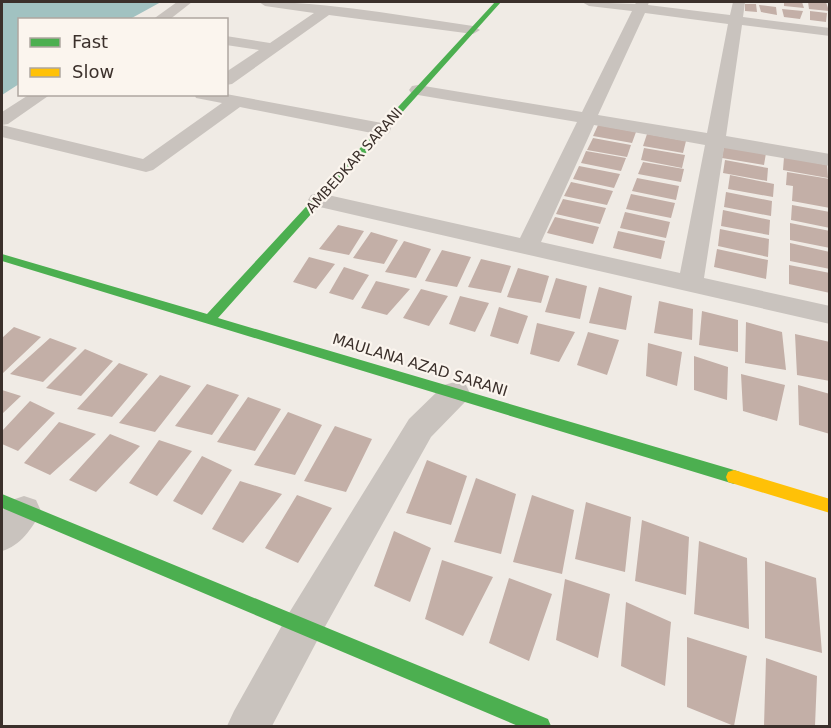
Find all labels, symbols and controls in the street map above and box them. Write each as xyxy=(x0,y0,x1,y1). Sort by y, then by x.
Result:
legend xyxy=(18,18,228,96)
text: Fast xyxy=(72,31,108,52)
text: Slow xyxy=(72,61,114,82)
street label: AMBEDKAR SARANI xyxy=(303,104,405,216)
street label: MAULANA AZAD SARANI xyxy=(330,330,510,400)

